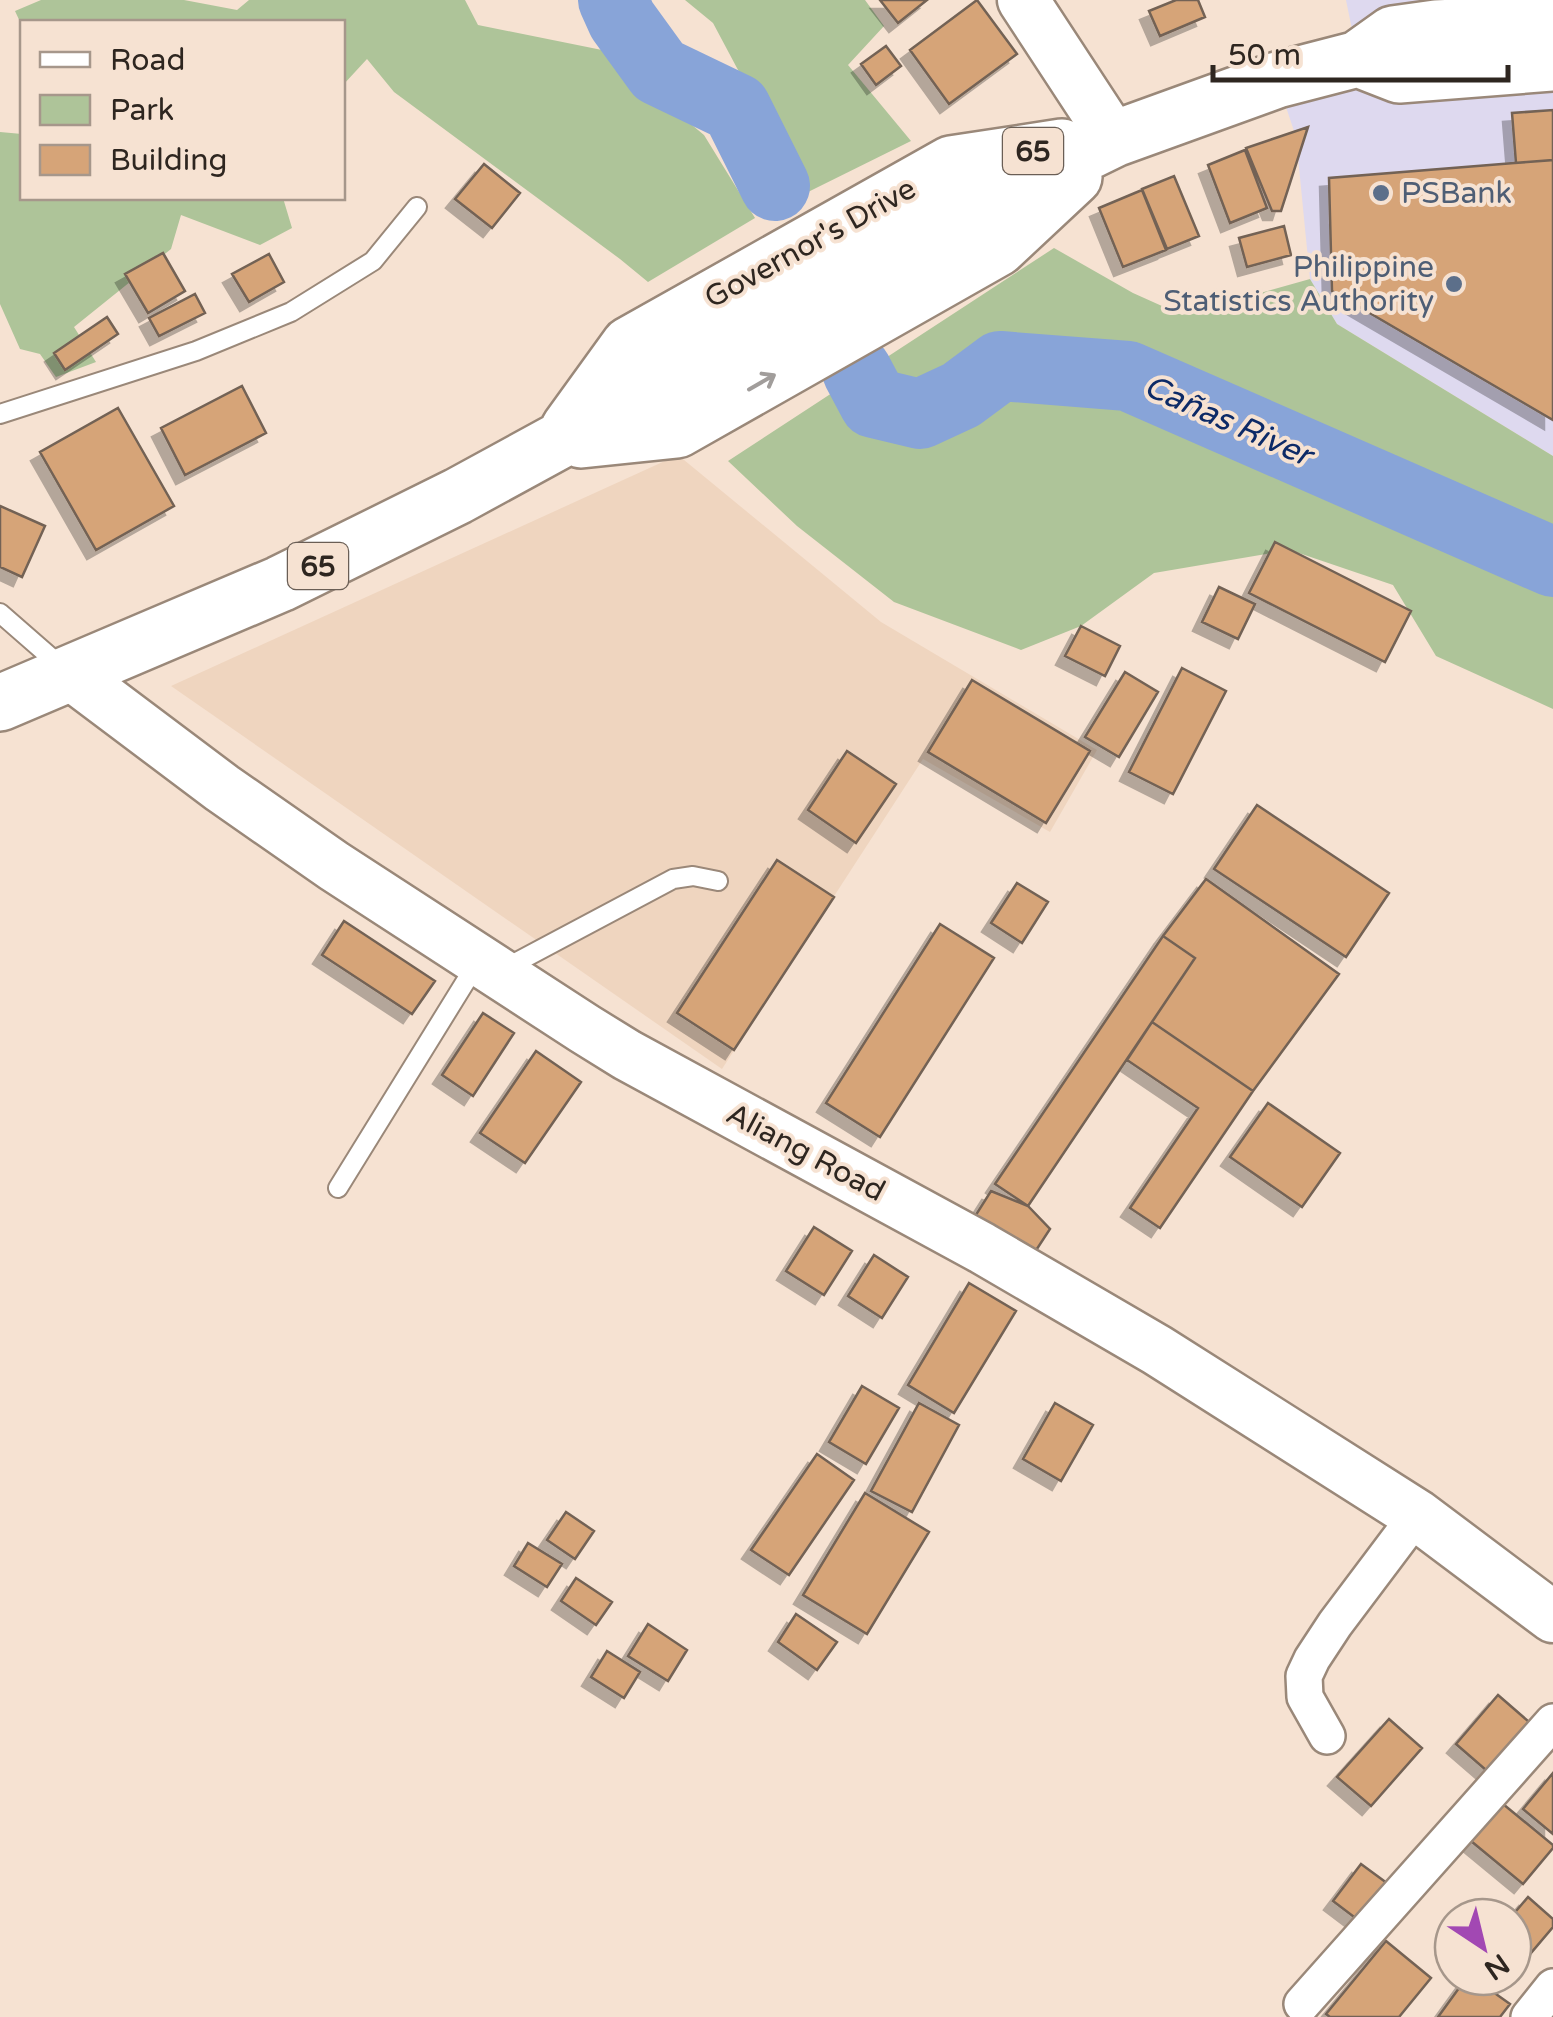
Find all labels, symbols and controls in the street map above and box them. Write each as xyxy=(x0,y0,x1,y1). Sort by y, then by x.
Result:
legend xyxy=(20,20,345,200)
scale bar xyxy=(1213,20,1508,82)
text: 50 m xyxy=(1228,37,1301,74)
text: Road xyxy=(110,42,185,79)
text: Park xyxy=(110,92,174,129)
road number: 65 xyxy=(1003,128,1063,174)
text: Building xyxy=(110,142,227,179)
street label: Governor's Drive xyxy=(698,170,922,317)
place label: PSBank xyxy=(1401,175,1512,212)
marker: PSBank xyxy=(1370,182,1392,204)
place label: Philippine Statistics Authority xyxy=(1163,249,1434,320)
marker: Philippine Statistics Authority xyxy=(1443,273,1465,295)
water label: Cañas River xyxy=(1138,367,1321,476)
one-way arrow xyxy=(747,372,776,392)
road number: 65 xyxy=(288,543,348,589)
street label: Aliang Road xyxy=(720,1095,891,1210)
north arrow xyxy=(1433,1897,1533,1997)
text: N xyxy=(1478,1946,1516,1987)

